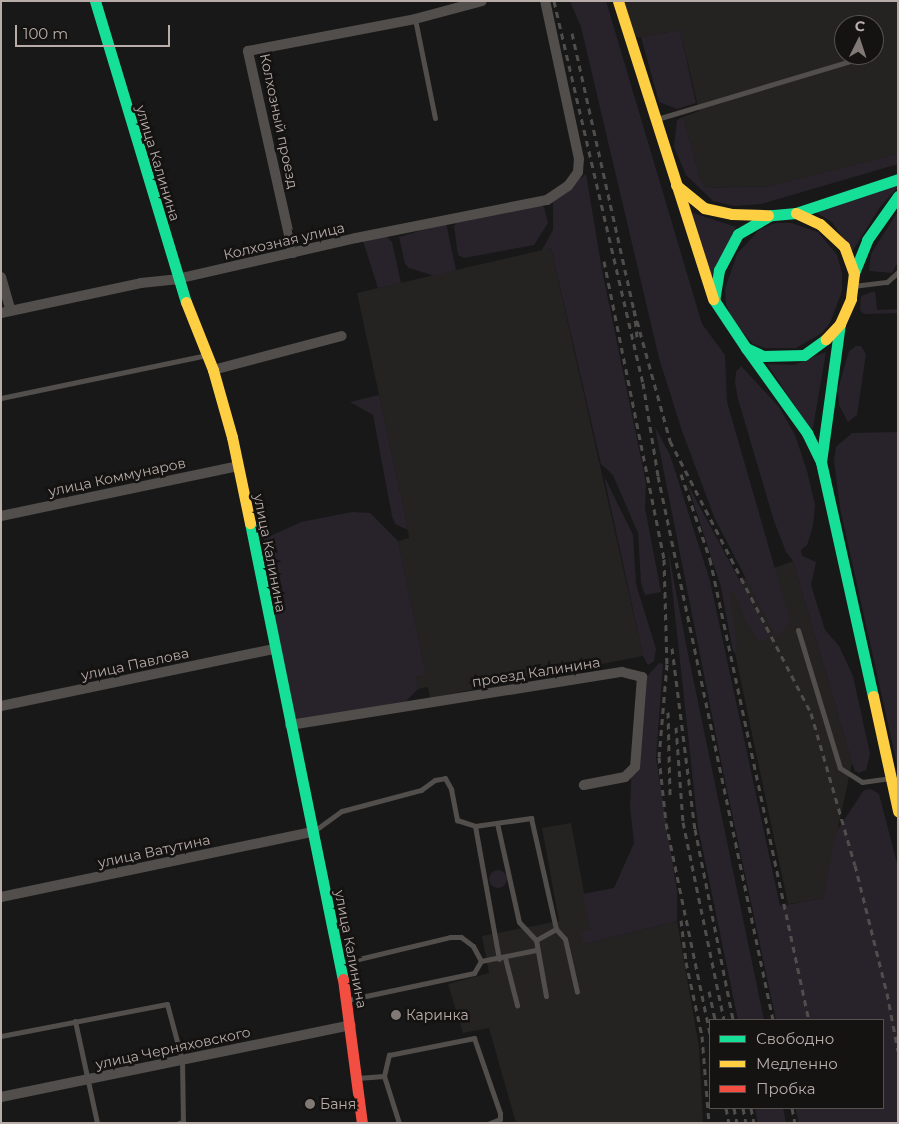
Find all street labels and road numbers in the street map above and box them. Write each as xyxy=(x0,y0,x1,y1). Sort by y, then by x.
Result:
street label: Колхозный проезд xyxy=(256,52,302,190)
street label: улица Калинина xyxy=(132,103,184,223)
street label: Колхозная улица xyxy=(222,219,346,263)
street label: улица Коммунаров xyxy=(47,454,187,500)
street label: улица Калинина xyxy=(250,492,290,614)
street label: улица Павлова xyxy=(79,644,191,684)
street label: проезд Калинина xyxy=(471,654,601,690)
street label: улица Ватутина xyxy=(96,831,212,871)
street label: улица Калинина xyxy=(331,888,371,1010)
street label: улица Черняховского xyxy=(94,1023,252,1073)

